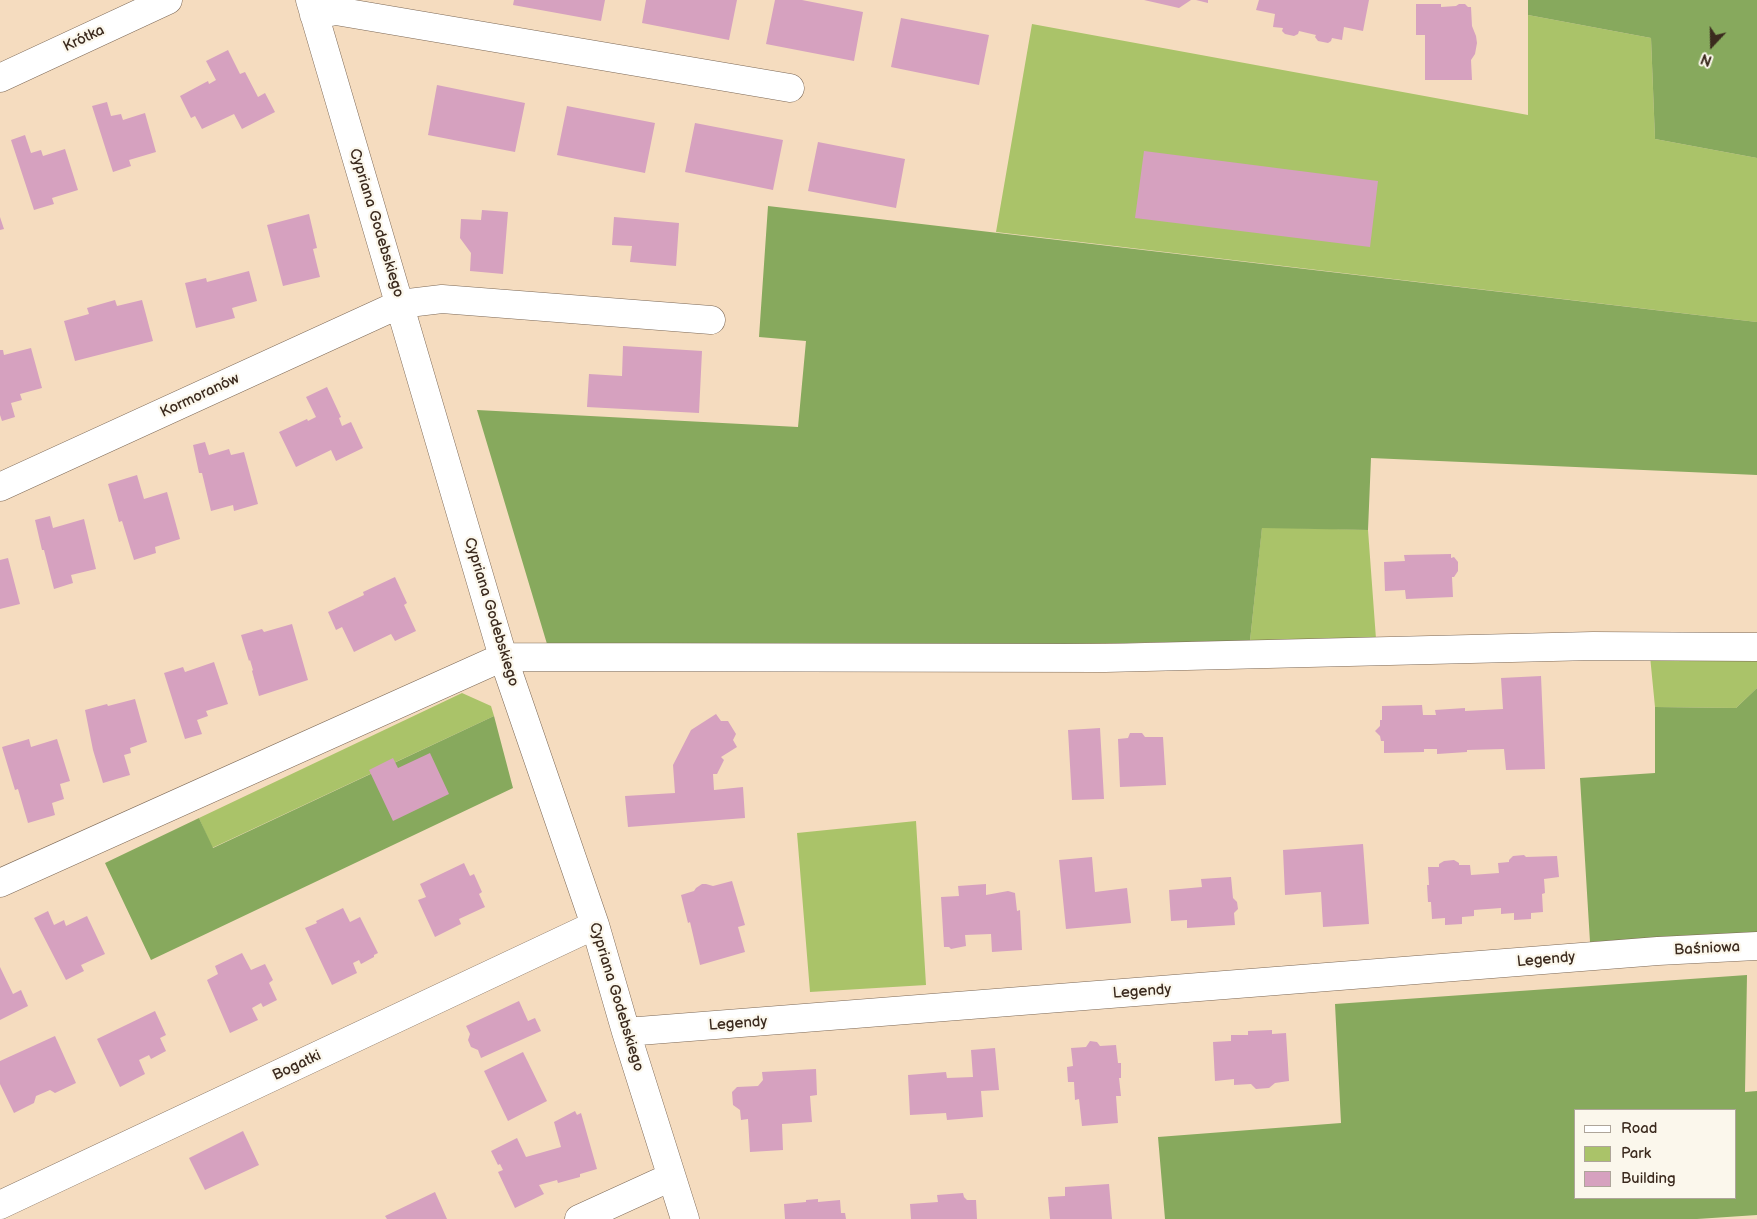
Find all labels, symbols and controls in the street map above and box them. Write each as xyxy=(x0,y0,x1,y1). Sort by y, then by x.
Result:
north arrow xyxy=(1687,20,1737,70)
street label: Krótka xyxy=(61,22,107,56)
text: N xyxy=(1698,50,1714,69)
street label: Cypriana Godebskiego xyxy=(345,146,407,300)
street label: Kormoranów xyxy=(158,370,242,422)
street label: Cypriana Godebskiego xyxy=(460,535,522,689)
street label: Cypriana Godebskiego xyxy=(585,920,647,1074)
street label: Baśniowa xyxy=(1674,938,1740,960)
street label: Legendy xyxy=(1516,948,1576,972)
street label: Legendy xyxy=(1112,981,1172,1003)
street label: Legendy xyxy=(708,1013,768,1035)
street label: Bogatki xyxy=(270,1047,324,1085)
legend xyxy=(1574,1109,1737,1199)
text: Road xyxy=(1621,1119,1657,1138)
text: Park xyxy=(1621,1144,1651,1163)
text: Building xyxy=(1621,1169,1676,1188)

